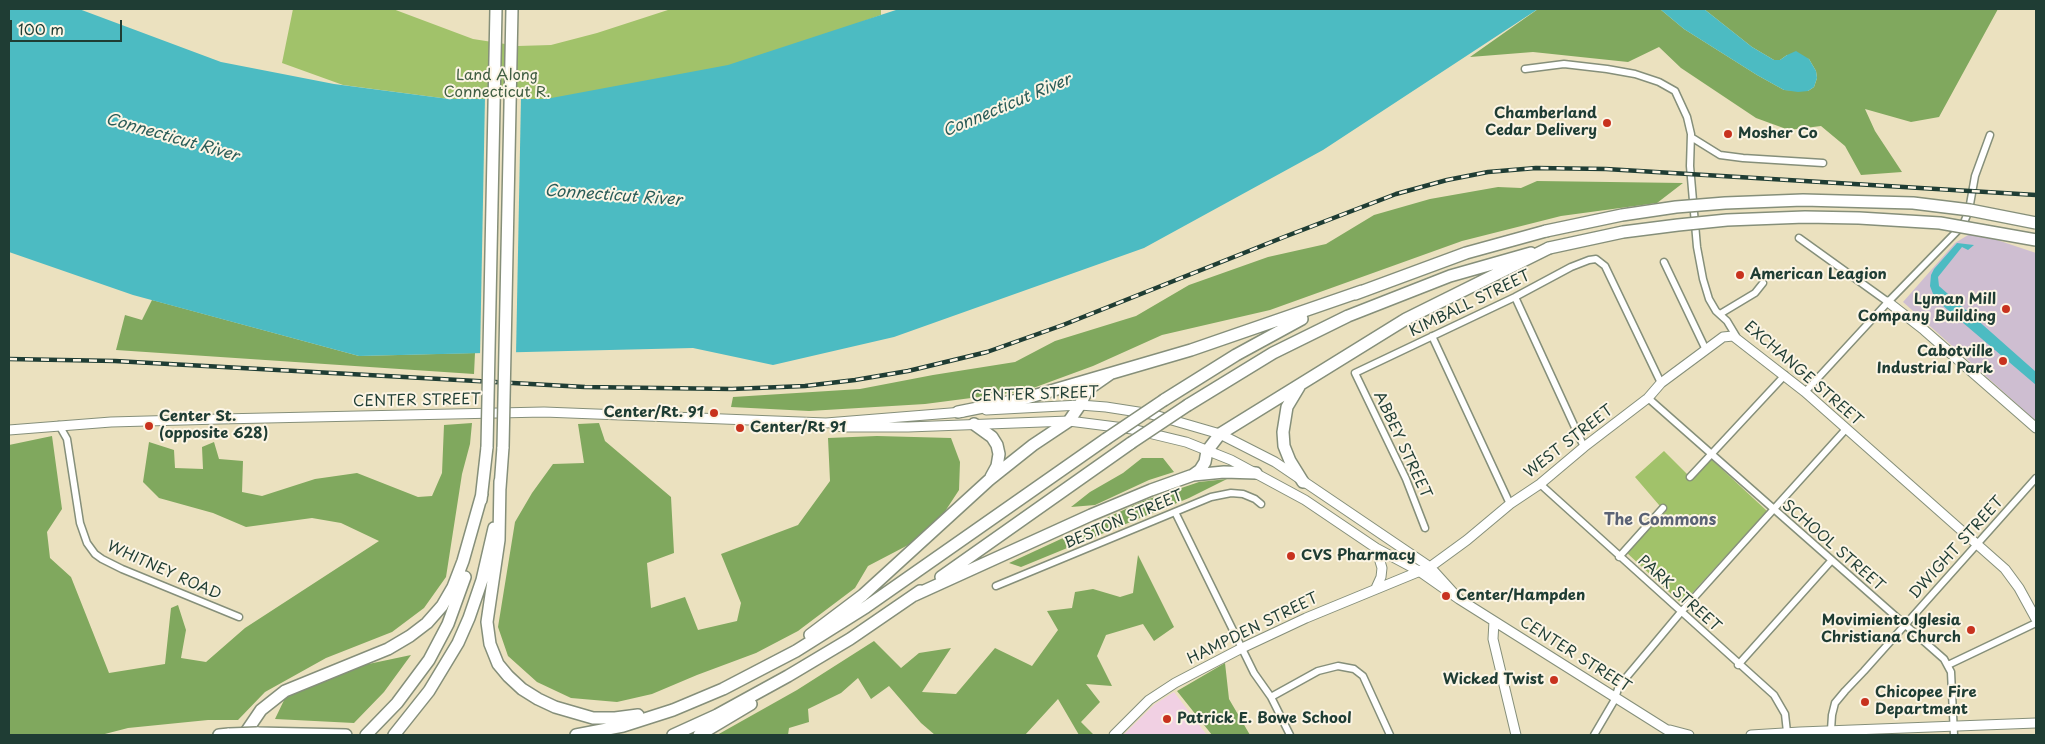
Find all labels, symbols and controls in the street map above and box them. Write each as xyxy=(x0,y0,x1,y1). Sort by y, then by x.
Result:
scale bar xyxy=(12,10,125,42)
text: 100 m xyxy=(18,17,64,40)
park label: Land Along Connecticut R. xyxy=(444,67,550,102)
water label: Connecticut River xyxy=(940,70,1074,142)
place label: Chamberland Cedar Delivery xyxy=(1485,105,1597,140)
water label: Connecticut River xyxy=(103,110,241,166)
marker: Chamberland Cedar Delivery xyxy=(1601,117,1613,129)
place label: Mosher Co xyxy=(1738,125,1818,143)
marker: Mosher Co xyxy=(1722,128,1734,140)
water label: Connecticut River xyxy=(544,182,682,210)
place label: American Leagion xyxy=(1750,266,1887,284)
street label: KIMBALL STREET xyxy=(1406,267,1534,341)
marker: American Leagion xyxy=(1734,269,1746,281)
place label: Lyman Mill Company Building xyxy=(1858,291,1996,326)
marker: Lyman Mill Company Building xyxy=(2000,303,2012,315)
street label: EXCHANGE STREET xyxy=(1740,318,1866,430)
place label: Cabotville Industrial Park xyxy=(1877,343,1993,378)
marker: Cabotville Industrial Park xyxy=(1997,355,2009,367)
street label: CENTER STREET xyxy=(971,384,1099,406)
street label: ABBEY STREET xyxy=(1369,389,1435,501)
street label: CENTER STREET xyxy=(353,391,481,411)
street label: WEST STREET xyxy=(1521,402,1617,482)
place label: Center/Rt. 91 xyxy=(603,404,704,422)
marker: Center/Rt. 91 xyxy=(708,407,720,419)
place label: Center St. (opposite 628) xyxy=(159,408,268,443)
place label: Center/Rt 91 xyxy=(750,419,846,437)
marker: Center St. (opposite 628) xyxy=(143,420,155,432)
marker: Center/Rt 91 xyxy=(734,422,746,434)
street label: BESTON STREET xyxy=(1062,487,1186,553)
street label: DWIGHT STREET xyxy=(1906,493,2008,603)
street label: SCHOOL STREET xyxy=(1778,497,1888,595)
district label: The Commons xyxy=(1604,511,1716,531)
street label: WHITNEY ROAD xyxy=(104,538,224,604)
place label: CVS Pharmacy xyxy=(1301,547,1416,565)
marker: CVS Pharmacy xyxy=(1285,550,1297,562)
street label: PARK STREET xyxy=(1634,552,1724,636)
place label: Center/Hampden xyxy=(1456,587,1585,605)
street label: HAMPDEN STREET xyxy=(1185,589,1321,669)
marker: Center/Hampden xyxy=(1440,590,1452,602)
place label: Movimiento Iglesia Christiana Church xyxy=(1821,612,1961,647)
street label: CENTER STREET xyxy=(1516,613,1634,697)
marker: Movimiento Iglesia Christiana Church xyxy=(1965,624,1977,636)
place label: Wicked Twist xyxy=(1443,671,1544,689)
marker: Wicked Twist xyxy=(1548,674,1560,686)
place label: Chicopee Fire Department xyxy=(1875,684,1977,719)
marker: Chicopee Fire Department xyxy=(1859,696,1871,708)
place label: Patrick E. Bowe School xyxy=(1177,710,1351,728)
marker: Patrick E. Bowe School xyxy=(1161,713,1173,725)

